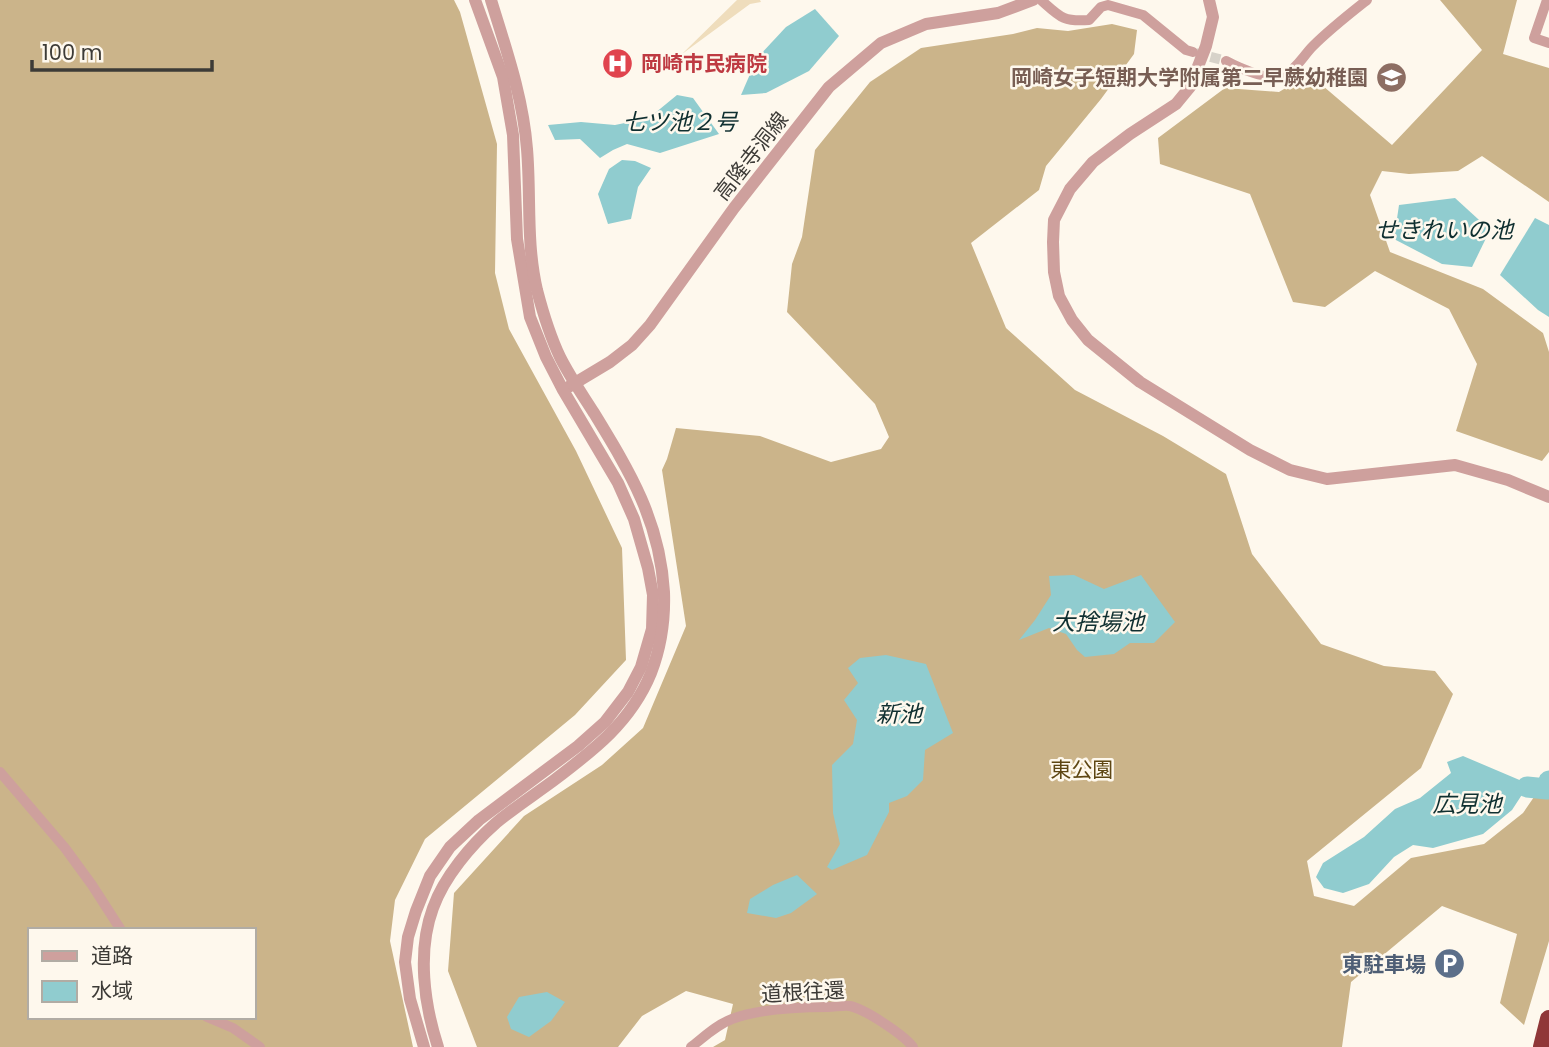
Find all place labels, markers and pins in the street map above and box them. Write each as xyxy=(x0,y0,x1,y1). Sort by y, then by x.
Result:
hospital icon: 岡崎市民病院 xyxy=(601,46,635,80)
place label: 岡崎市民病院 xyxy=(641,49,767,78)
school or university icon: 岡崎女子短期大学附属第二早蕨幼稚園 xyxy=(1374,60,1408,94)
place label: 岡崎女子短期大学附属第二早蕨幼稚園 xyxy=(1011,63,1368,92)
parking icon: 東駐車場 xyxy=(1432,947,1466,981)
place label: 東駐車場 xyxy=(1342,950,1426,979)

